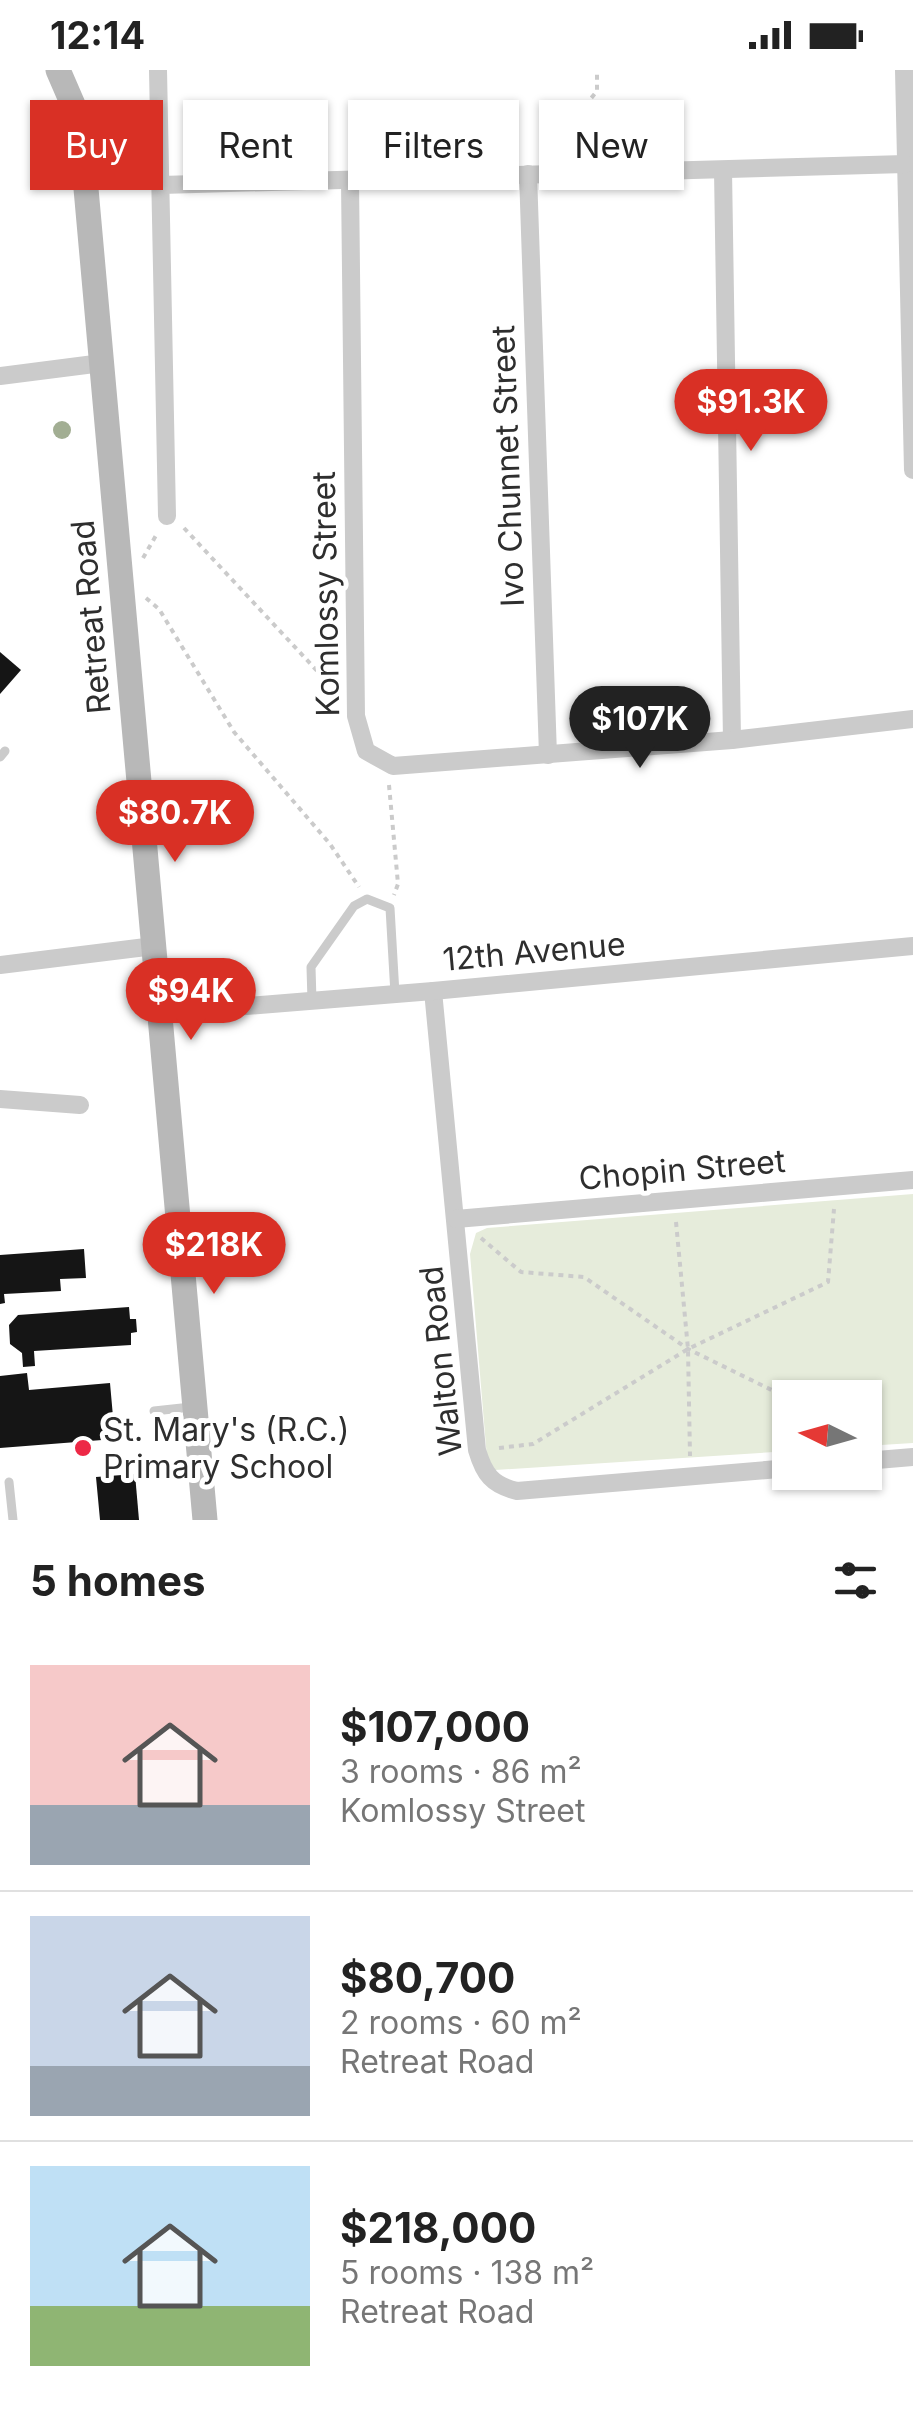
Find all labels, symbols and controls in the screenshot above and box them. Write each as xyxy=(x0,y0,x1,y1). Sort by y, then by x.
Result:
text: 12:14 xyxy=(50,12,145,58)
chip: Buy xyxy=(30,100,163,190)
chip: Rent xyxy=(183,100,328,190)
chip: Filters xyxy=(348,100,519,190)
chip: New xyxy=(539,100,684,190)
street label: Ivo Chunnet Street xyxy=(483,325,532,607)
pin: $91.3K xyxy=(670,369,832,454)
text: $91.3K xyxy=(696,382,806,421)
street label: Komlossy Street xyxy=(304,471,347,717)
street label: Retreat Road xyxy=(63,519,118,716)
pin: $107K xyxy=(570,686,710,771)
text: $107K xyxy=(591,699,689,738)
pin: $80.7K xyxy=(94,780,256,865)
text: $80.7K xyxy=(118,793,232,832)
street label: 12th Avenue xyxy=(441,924,627,979)
pin: $94K xyxy=(132,958,250,1043)
text: $94K xyxy=(148,971,234,1010)
street label: Chopin Street xyxy=(577,1141,787,1198)
pin: $218K xyxy=(144,1212,284,1297)
text: $218K xyxy=(165,1225,263,1264)
street label: Walton Road xyxy=(411,1264,470,1458)
north arrow xyxy=(772,1380,882,1490)
map controls xyxy=(772,1380,882,1490)
place label: St. Mary's (R.C.) Primary School xyxy=(103,1410,349,1486)
marker: St. Mary's (R.C.) Primary School xyxy=(72,1437,94,1459)
icon: filters xyxy=(828,1553,883,1608)
text: 5 homes xyxy=(30,1555,206,1606)
text: $107,000 xyxy=(340,1701,530,1752)
icon: home xyxy=(110,1705,230,1825)
text: 3 rooms · 86 m² xyxy=(340,1752,582,1791)
text: Komlossy Street xyxy=(340,1791,585,1830)
text: $80,700 xyxy=(340,1952,515,2003)
icon: home xyxy=(110,1956,230,2076)
text: 2 rooms · 60 m² xyxy=(340,2003,582,2042)
text: Retreat Road xyxy=(340,2042,534,2081)
text: $218,000 xyxy=(340,2202,536,2253)
icon: home xyxy=(110,2206,230,2326)
text: 5 rooms · 138 m² xyxy=(340,2253,594,2292)
text: Retreat Road xyxy=(340,2292,534,2331)

